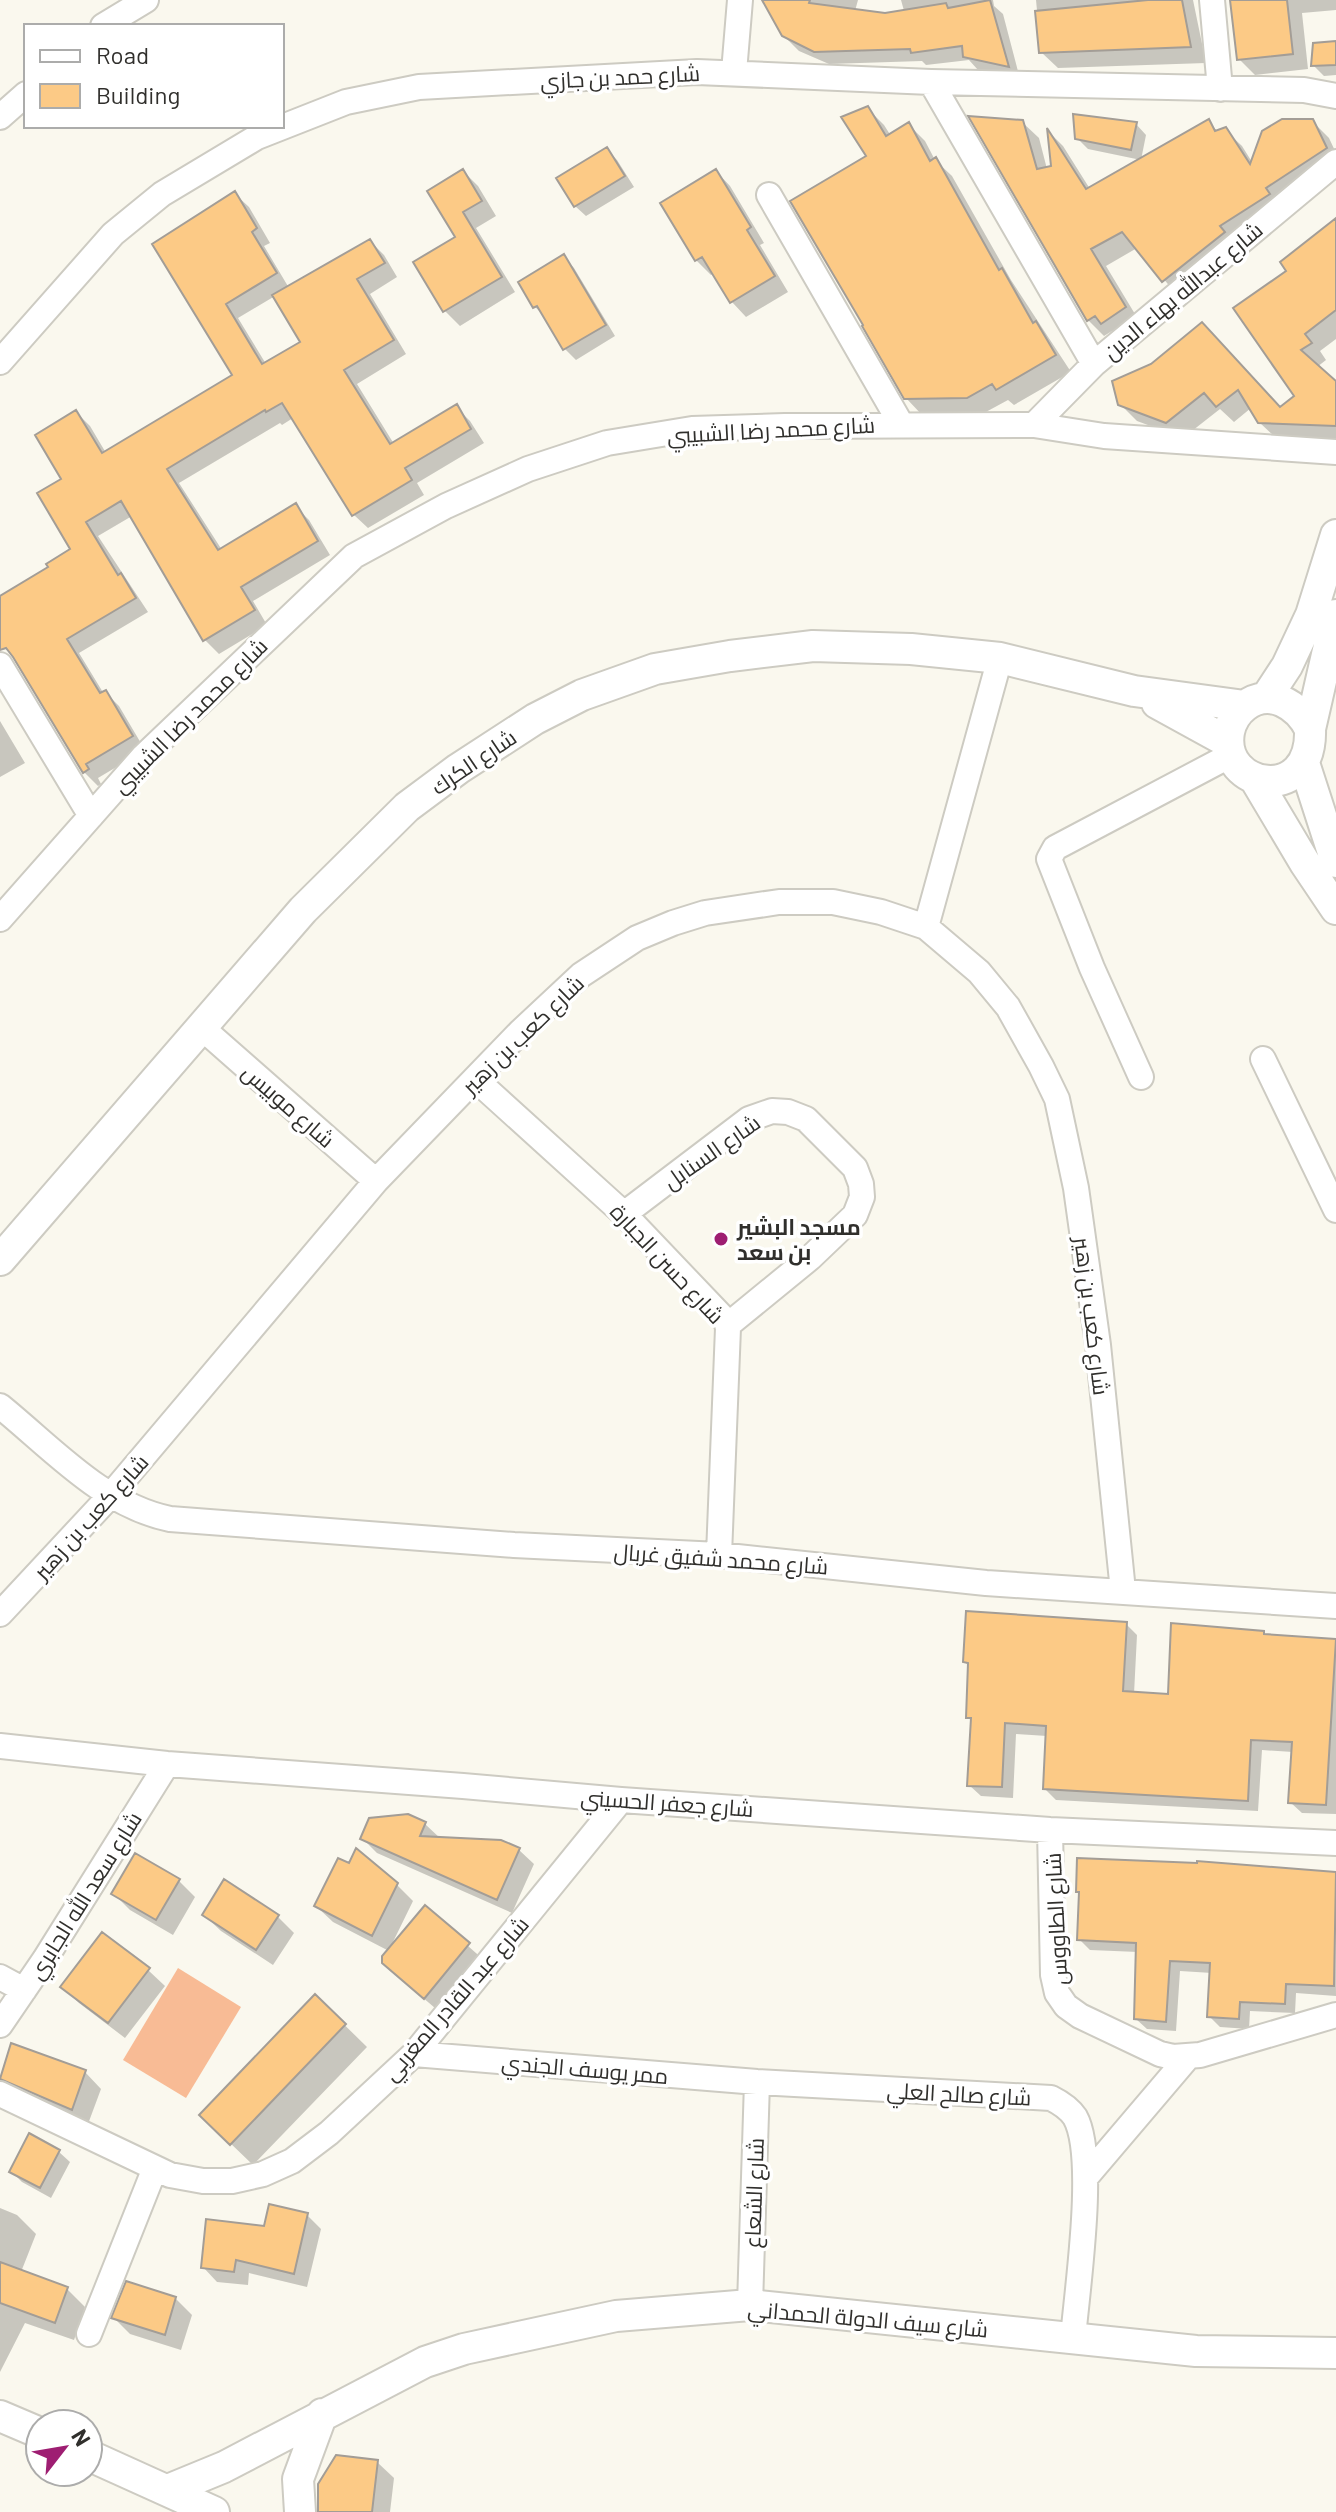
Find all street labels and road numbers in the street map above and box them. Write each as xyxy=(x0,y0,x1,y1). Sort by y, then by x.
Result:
street label: شارع حمد بن جازي xyxy=(539,59,701,98)
street label: شارع عبدالله بهاء الدين xyxy=(1097,216,1269,367)
street label: شارع محمد رضا الشبيبي xyxy=(666,411,876,452)
street label: شارع محمد رضا الشبيبي xyxy=(106,632,275,801)
street label: شارع الكرك xyxy=(425,723,522,801)
street label: شارع كعب بن زهير xyxy=(454,969,590,1102)
street label: شارع موبيس xyxy=(236,1058,340,1154)
street label: شارع السنابل xyxy=(658,1108,766,1196)
street label: شارع حسن الجبارة xyxy=(604,1198,730,1330)
street label: شارع كعب بن زهير xyxy=(1067,1233,1116,1397)
street label: شارع كعب بن زهير xyxy=(26,1448,155,1587)
street label: شارع محمد شفيق غربال xyxy=(613,1538,829,1581)
street label: شارع جعفر الحسيني xyxy=(579,1783,754,1826)
street label: شارع سعد الله الجابري xyxy=(22,1806,150,1986)
street label: شارع الطاووس xyxy=(1039,1852,1074,1986)
street label: شارع عبد القادر المغربي xyxy=(377,1911,537,2089)
street label: ممر يوسف الجندي xyxy=(500,2048,670,2093)
street label: شارع صالح العلي xyxy=(886,2076,1032,2115)
street label: شارع الشعاع xyxy=(738,2137,771,2249)
street label: شارع سيف الدولة الحمداني xyxy=(746,2295,989,2346)

